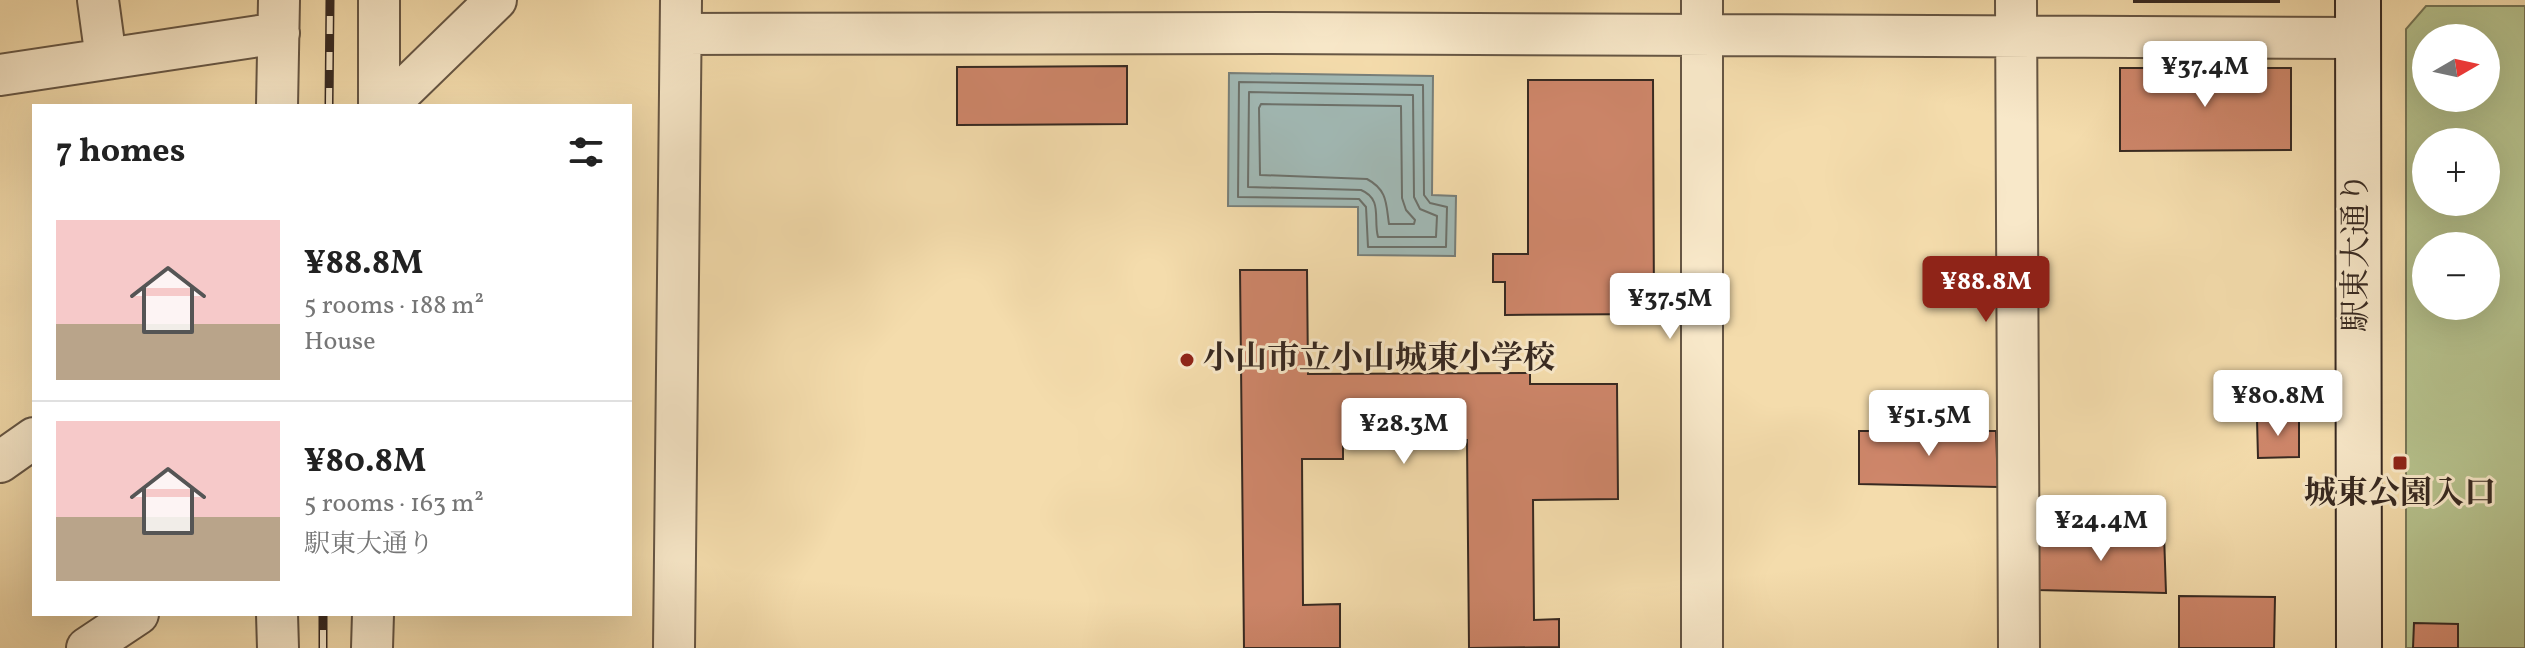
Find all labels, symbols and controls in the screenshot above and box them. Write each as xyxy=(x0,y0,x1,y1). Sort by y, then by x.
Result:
north arrow xyxy=(2412,24,2500,112)
map controls xyxy=(2412,24,2500,320)
pin: ¥37.4M xyxy=(2140,41,2270,109)
text: ¥37.4M xyxy=(2161,49,2249,85)
button: + xyxy=(2412,128,2500,216)
text: 7 homes xyxy=(56,129,185,176)
icon: filters xyxy=(564,130,608,174)
street label: 駅東大通り xyxy=(2336,172,2380,332)
button: − xyxy=(2412,232,2500,320)
text: ¥88.8M xyxy=(304,241,423,288)
icon: home xyxy=(120,252,216,348)
pin: ¥88.8M xyxy=(1921,256,2051,324)
text: ¥88.8M xyxy=(1940,264,2032,300)
pin: ¥37.5M xyxy=(1605,273,1735,341)
text: ¥37.5M xyxy=(1628,281,1712,317)
text: 5 rooms · 188 m² xyxy=(304,288,484,324)
text: House xyxy=(304,324,376,360)
place label: 小山市立小山城東小学校 xyxy=(1203,338,1555,382)
marker: 小山市立小山城東小学校 xyxy=(1178,351,1196,369)
pin: ¥80.8M xyxy=(2213,370,2343,438)
text: ¥80.8M xyxy=(2231,378,2325,414)
pin: ¥51.5M xyxy=(1864,390,1994,458)
pin: ¥28.3M xyxy=(1339,398,1469,466)
text: ¥51.5M xyxy=(1887,398,1971,434)
text: ¥28.3M xyxy=(1360,406,1448,442)
text: ¥80.8M xyxy=(304,439,426,486)
icon: home xyxy=(120,453,216,549)
marker: 城東公園入口 xyxy=(2391,454,2409,472)
place label: 城東公園入口 xyxy=(2304,473,2496,517)
text: 5 rooms · 163 m² xyxy=(304,486,484,522)
pin: ¥24.4M xyxy=(2036,495,2166,563)
text: ¥24.4M xyxy=(2054,503,2148,539)
text: 駅東大通り xyxy=(304,527,434,563)

